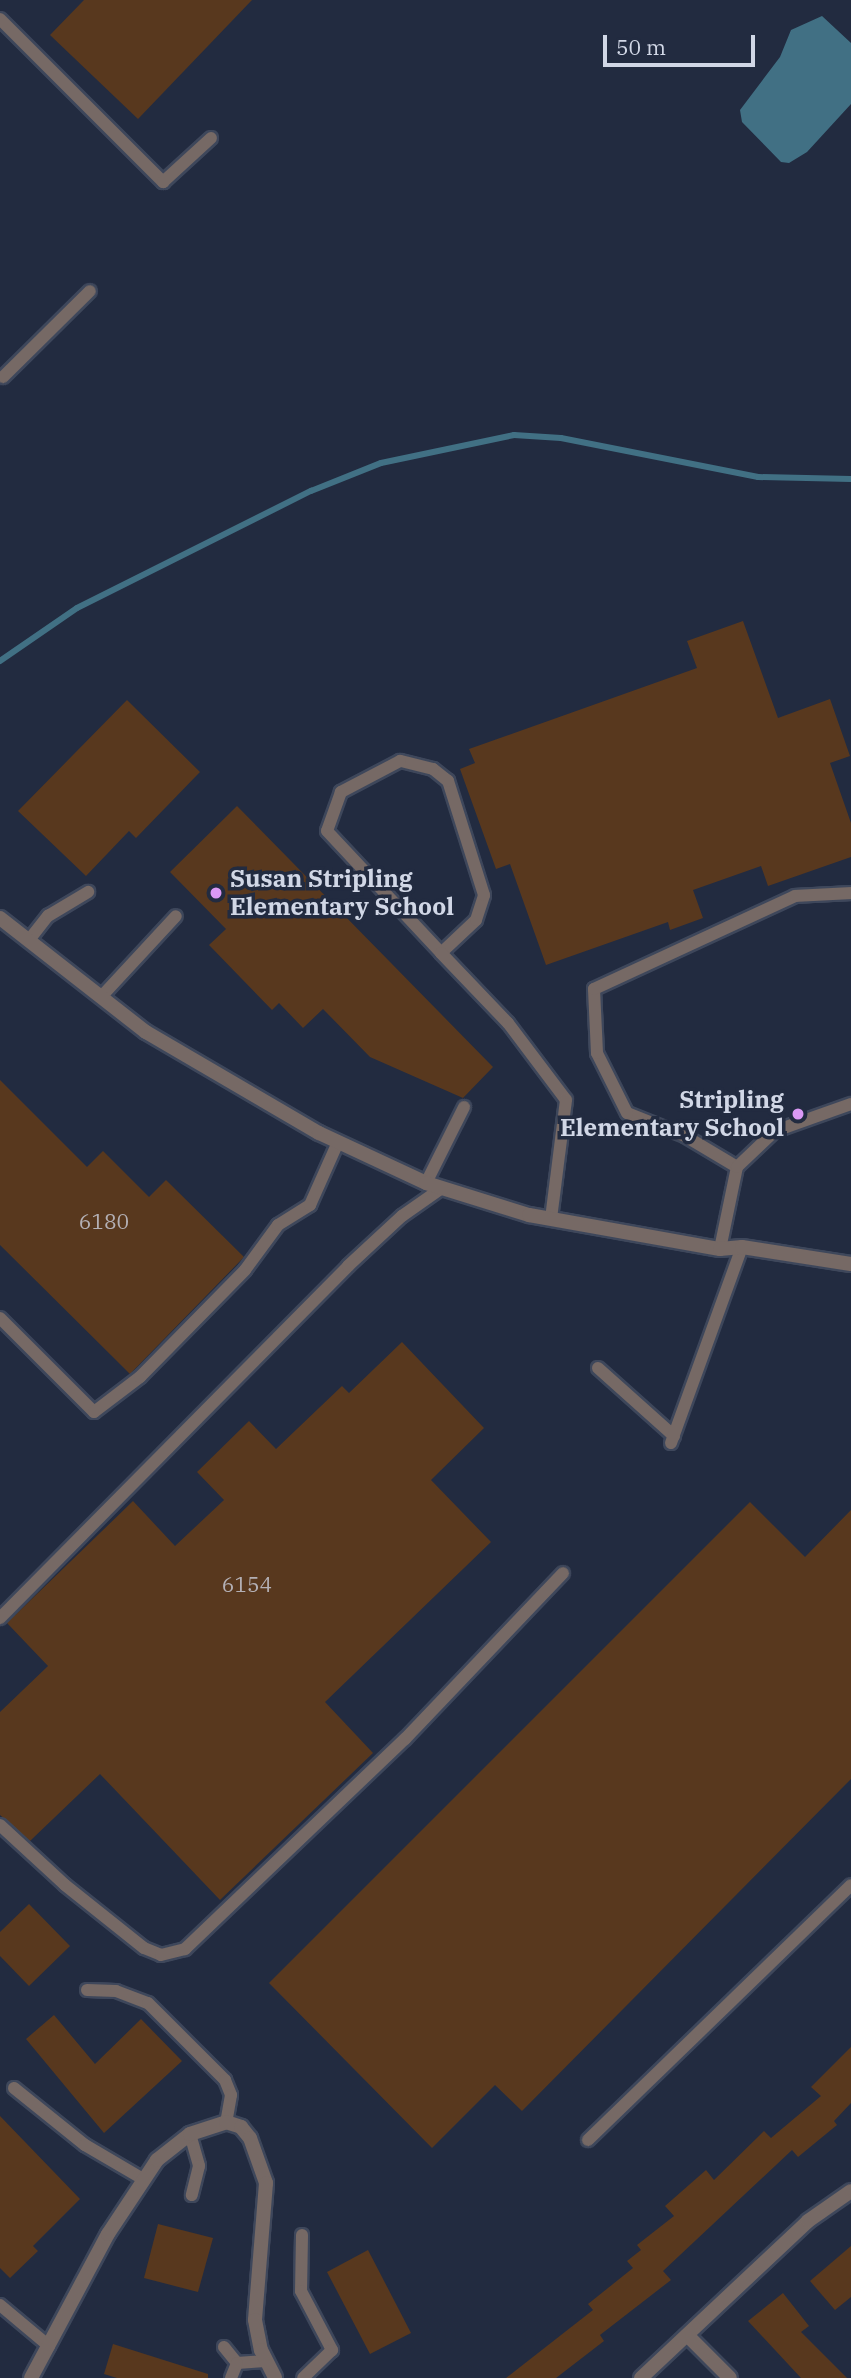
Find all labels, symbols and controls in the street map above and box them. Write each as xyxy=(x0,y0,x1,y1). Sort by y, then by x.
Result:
scale bar xyxy=(606,21,758,65)
text: 50 m xyxy=(616,33,666,61)
place label: Susan Stripling Elementary School xyxy=(230,865,454,921)
marker: Susan Stripling Elementary School xyxy=(208,885,224,901)
place label: Stripling Elementary School xyxy=(560,1086,784,1142)
marker: Stripling Elementary School xyxy=(790,1106,806,1122)
house number: 6180 xyxy=(79,1208,129,1234)
house number: 6154 xyxy=(222,1571,272,1597)

